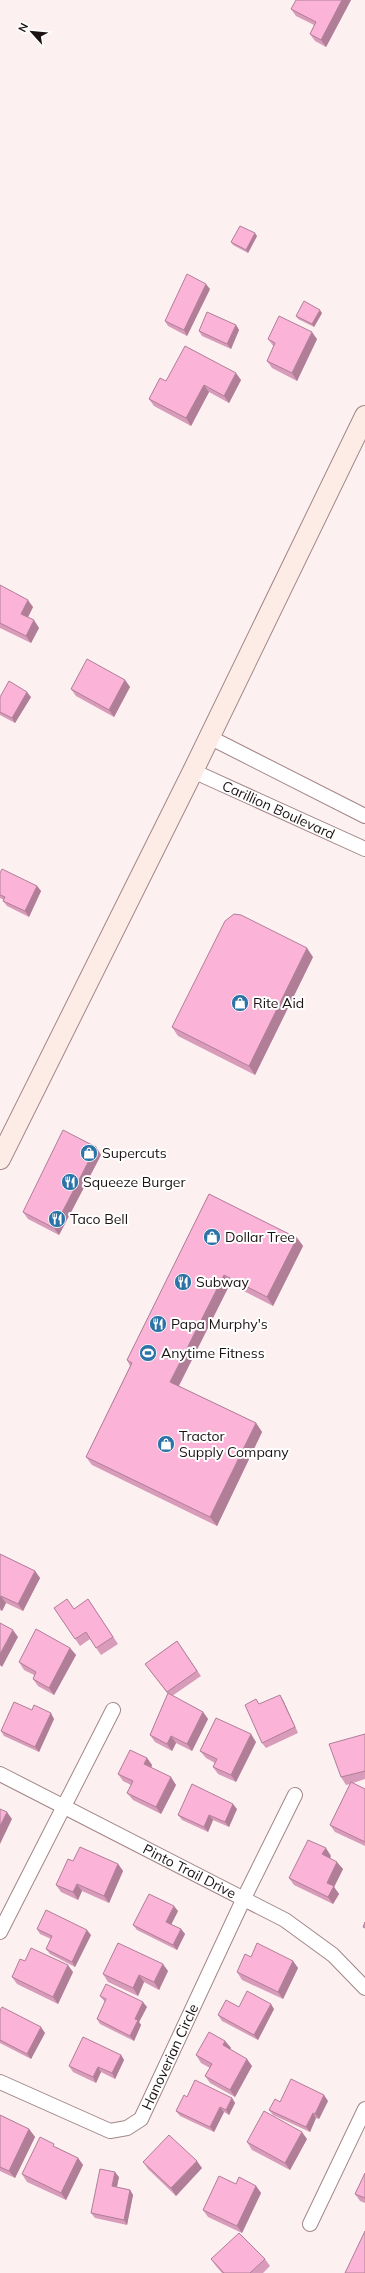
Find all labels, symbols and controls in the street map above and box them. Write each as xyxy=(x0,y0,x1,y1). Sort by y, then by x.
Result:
north arrow xyxy=(12,12,52,52)
text: N xyxy=(15,21,31,34)
street label: Carillion Boulevard xyxy=(219,776,338,843)
shop icon: Rite Aid xyxy=(230,993,250,1013)
place label: Rite Aid xyxy=(253,994,304,1012)
shop icon: Supercuts xyxy=(79,1143,99,1163)
place label: Supercuts xyxy=(102,1144,167,1162)
restaurant icon: Squeeze Burger xyxy=(60,1172,80,1192)
place label: Squeeze Burger xyxy=(83,1173,186,1191)
restaurant icon: Taco Bell xyxy=(47,1209,67,1229)
place label: Taco Bell xyxy=(70,1210,128,1228)
shop icon: Dollar Tree xyxy=(202,1227,222,1247)
place label: Dollar Tree xyxy=(225,1228,295,1246)
restaurant icon: Subway xyxy=(173,1272,193,1292)
place label: Subway xyxy=(196,1273,249,1291)
restaurant icon: Papa Murphy's xyxy=(148,1314,168,1334)
place label: Papa Murphy's xyxy=(171,1315,268,1333)
sports icon: Anytime Fitness xyxy=(138,1343,158,1363)
place label: Anytime Fitness xyxy=(161,1344,265,1362)
place label: Tractor Supply Company xyxy=(179,1427,289,1461)
shop icon: Tractor Supply Company xyxy=(156,1434,176,1454)
street label: Pinto Trail Drive xyxy=(140,1840,239,1902)
street label: Hanoverian Circle xyxy=(138,2001,202,2113)

